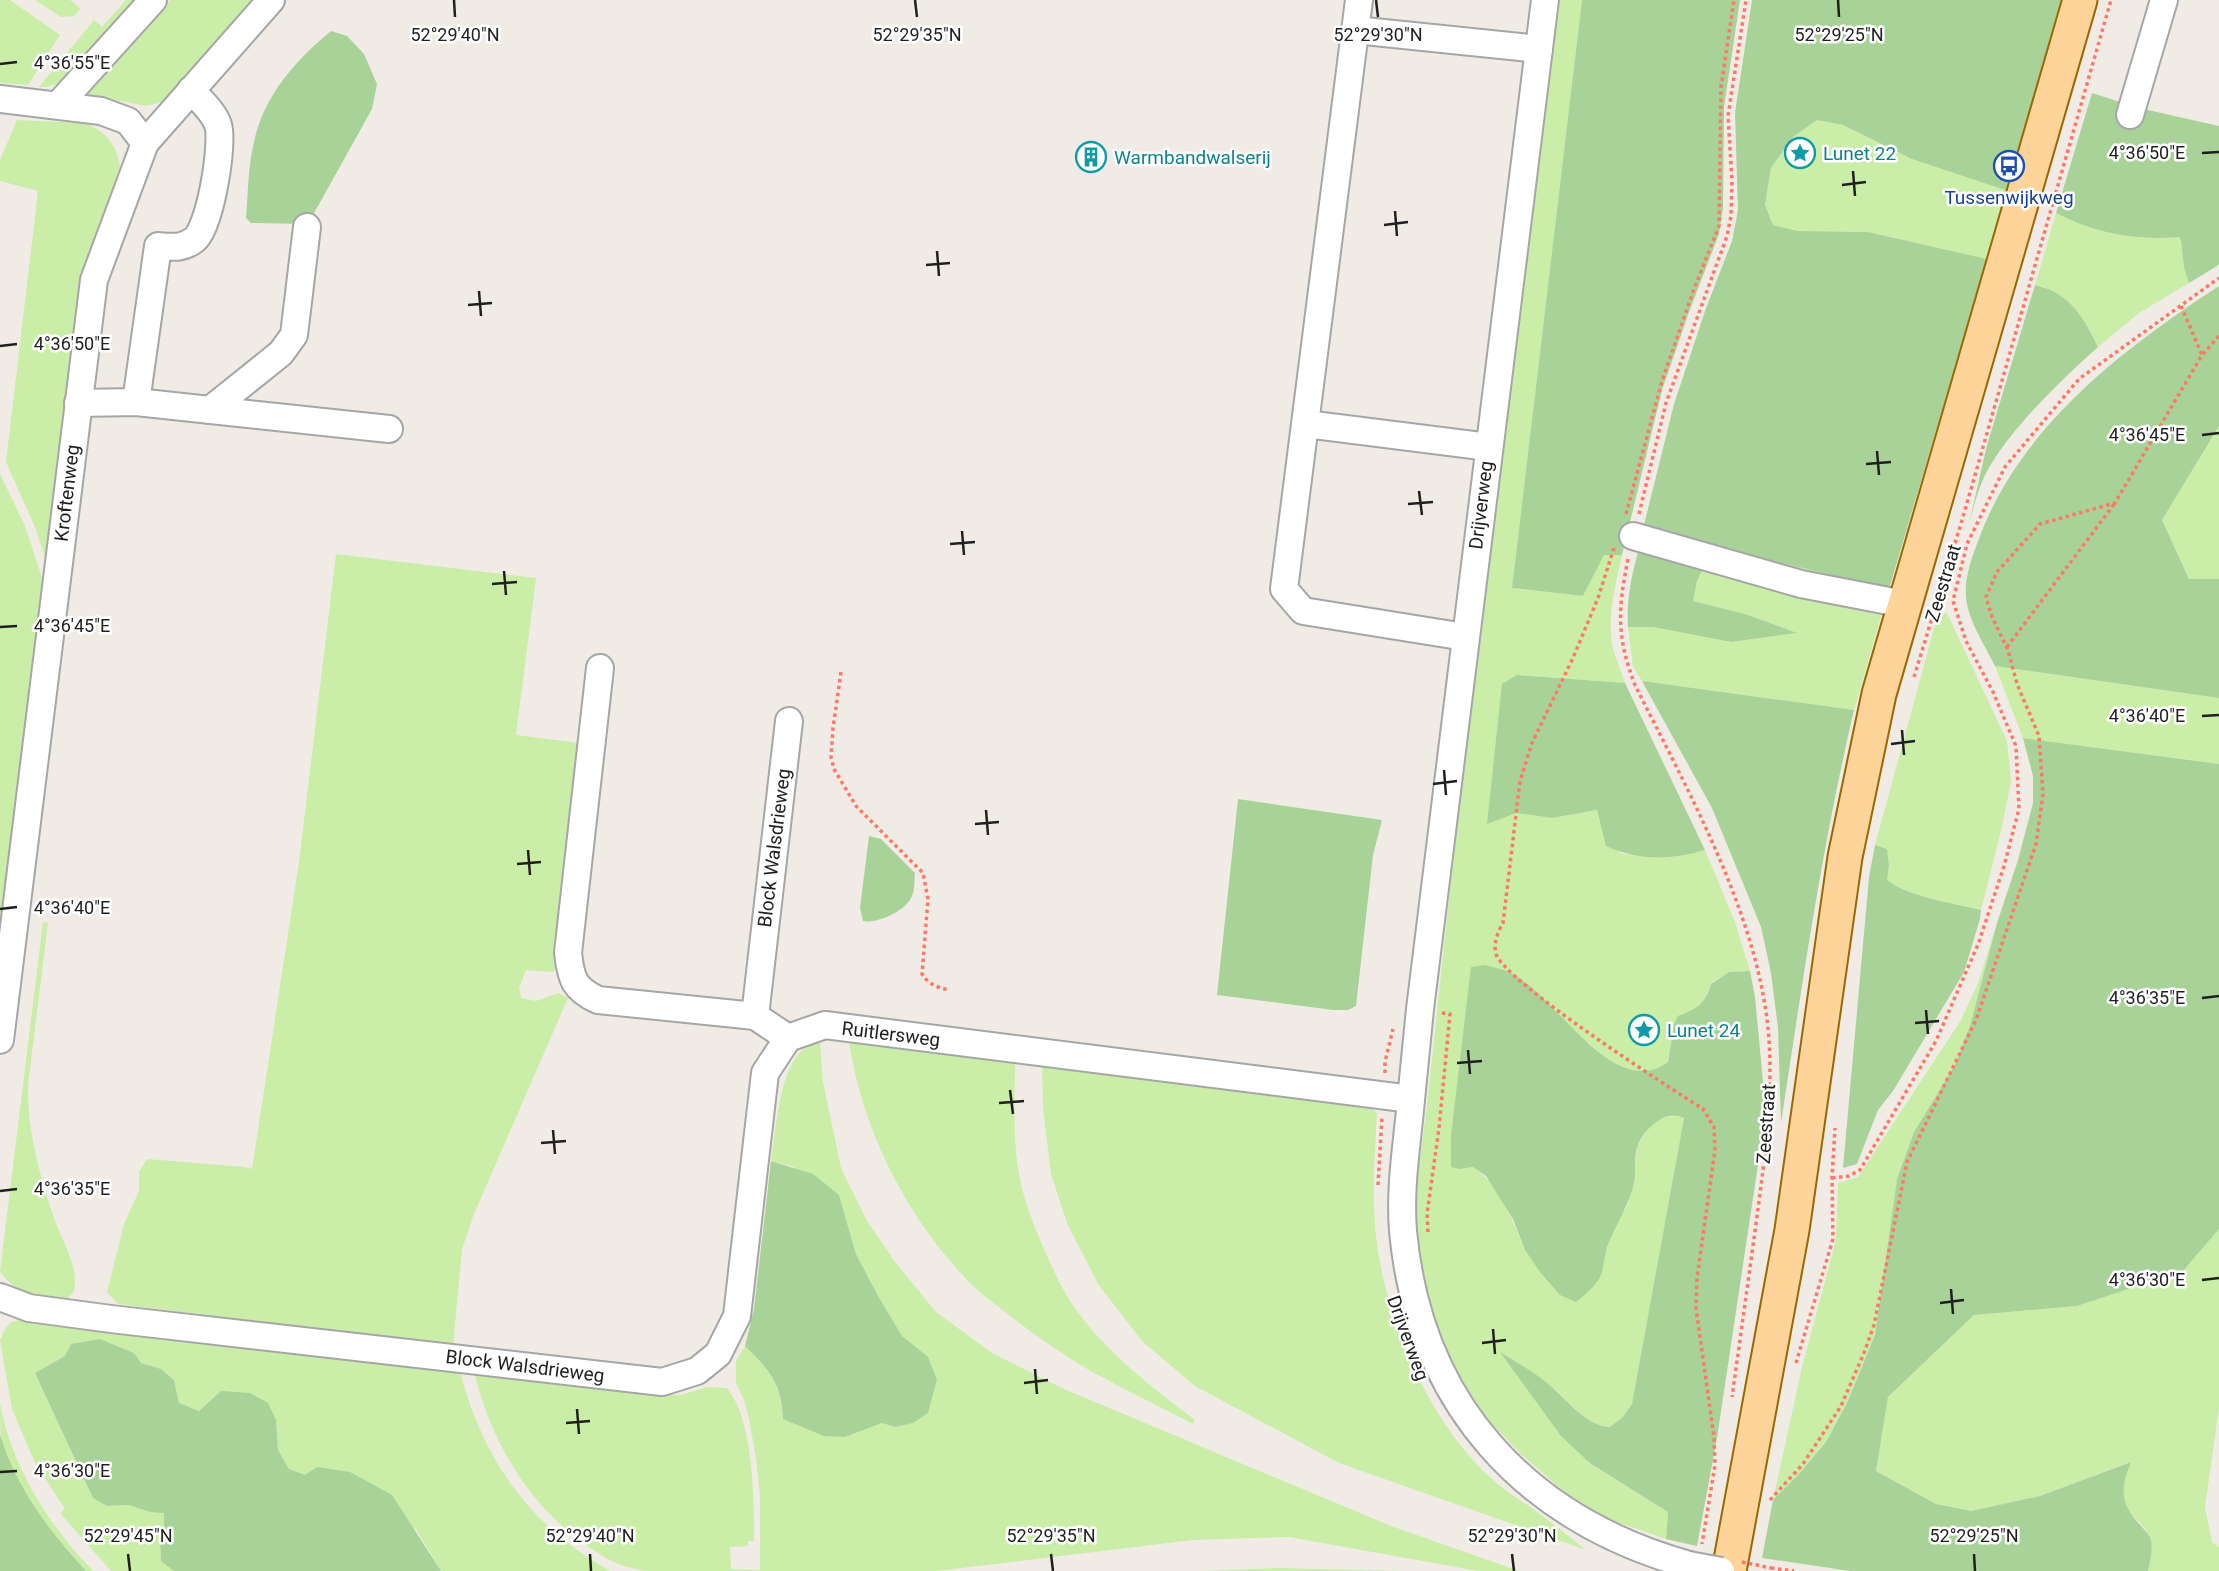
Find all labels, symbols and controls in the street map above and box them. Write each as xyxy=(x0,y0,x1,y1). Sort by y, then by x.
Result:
text: 52°29'40"N xyxy=(410,24,500,45)
text: 52°29'35"N xyxy=(872,24,962,45)
text: 52°29'30"N xyxy=(1333,24,1423,45)
text: 52°29'25"N xyxy=(1794,24,1884,45)
text: 4°36'55"E xyxy=(34,52,110,73)
place icon: Lunet 22 xyxy=(1783,136,1817,170)
building icon: Warmbandwalserij xyxy=(1074,140,1108,174)
place label: Lunet 22 xyxy=(1823,142,1896,165)
text: 4°36'50"E xyxy=(2109,142,2185,163)
place label: Warmbandwalserij xyxy=(1114,146,1271,169)
bus stop icon: Tussenwijkweg xyxy=(1992,149,2026,183)
place label: Tussenwijkweg xyxy=(1944,186,2074,209)
text: 4°36'50"E xyxy=(34,333,110,354)
text: 4°36'45"E xyxy=(2109,424,2185,445)
street label: Kroftenweg xyxy=(50,443,84,543)
street label: Drijverweg xyxy=(1464,459,1498,551)
street label: Zeestraat xyxy=(1920,541,1966,625)
text: 4°36'45"E xyxy=(34,615,110,636)
text: 4°36'40"E xyxy=(2109,705,2185,726)
street label: Block Walsdrieweg xyxy=(753,767,795,929)
text: 4°36'40"E xyxy=(34,897,110,918)
text: 4°36'35"E xyxy=(2109,987,2185,1008)
place icon: Lunet 24 xyxy=(1627,1013,1661,1047)
street label: Ruitlersweg xyxy=(840,1017,942,1051)
place label: Lunet 24 xyxy=(1667,1019,1740,1042)
street label: Zeestraat xyxy=(1752,1083,1780,1165)
text: 4°36'35"E xyxy=(34,1178,110,1199)
text: 4°36'30"E xyxy=(2109,1269,2185,1290)
street label: Drijverweg xyxy=(1382,1292,1434,1384)
street label: Block Walsdrieweg xyxy=(444,1345,606,1387)
text: 4°36'30"E xyxy=(34,1460,110,1481)
text: 52°29'45"N xyxy=(83,1525,173,1546)
text: 52°29'40"N xyxy=(545,1525,635,1546)
text: 52°29'35"N xyxy=(1006,1525,1096,1546)
text: 52°29'30"N xyxy=(1467,1525,1557,1546)
text: 52°29'25"N xyxy=(1929,1525,2019,1546)

